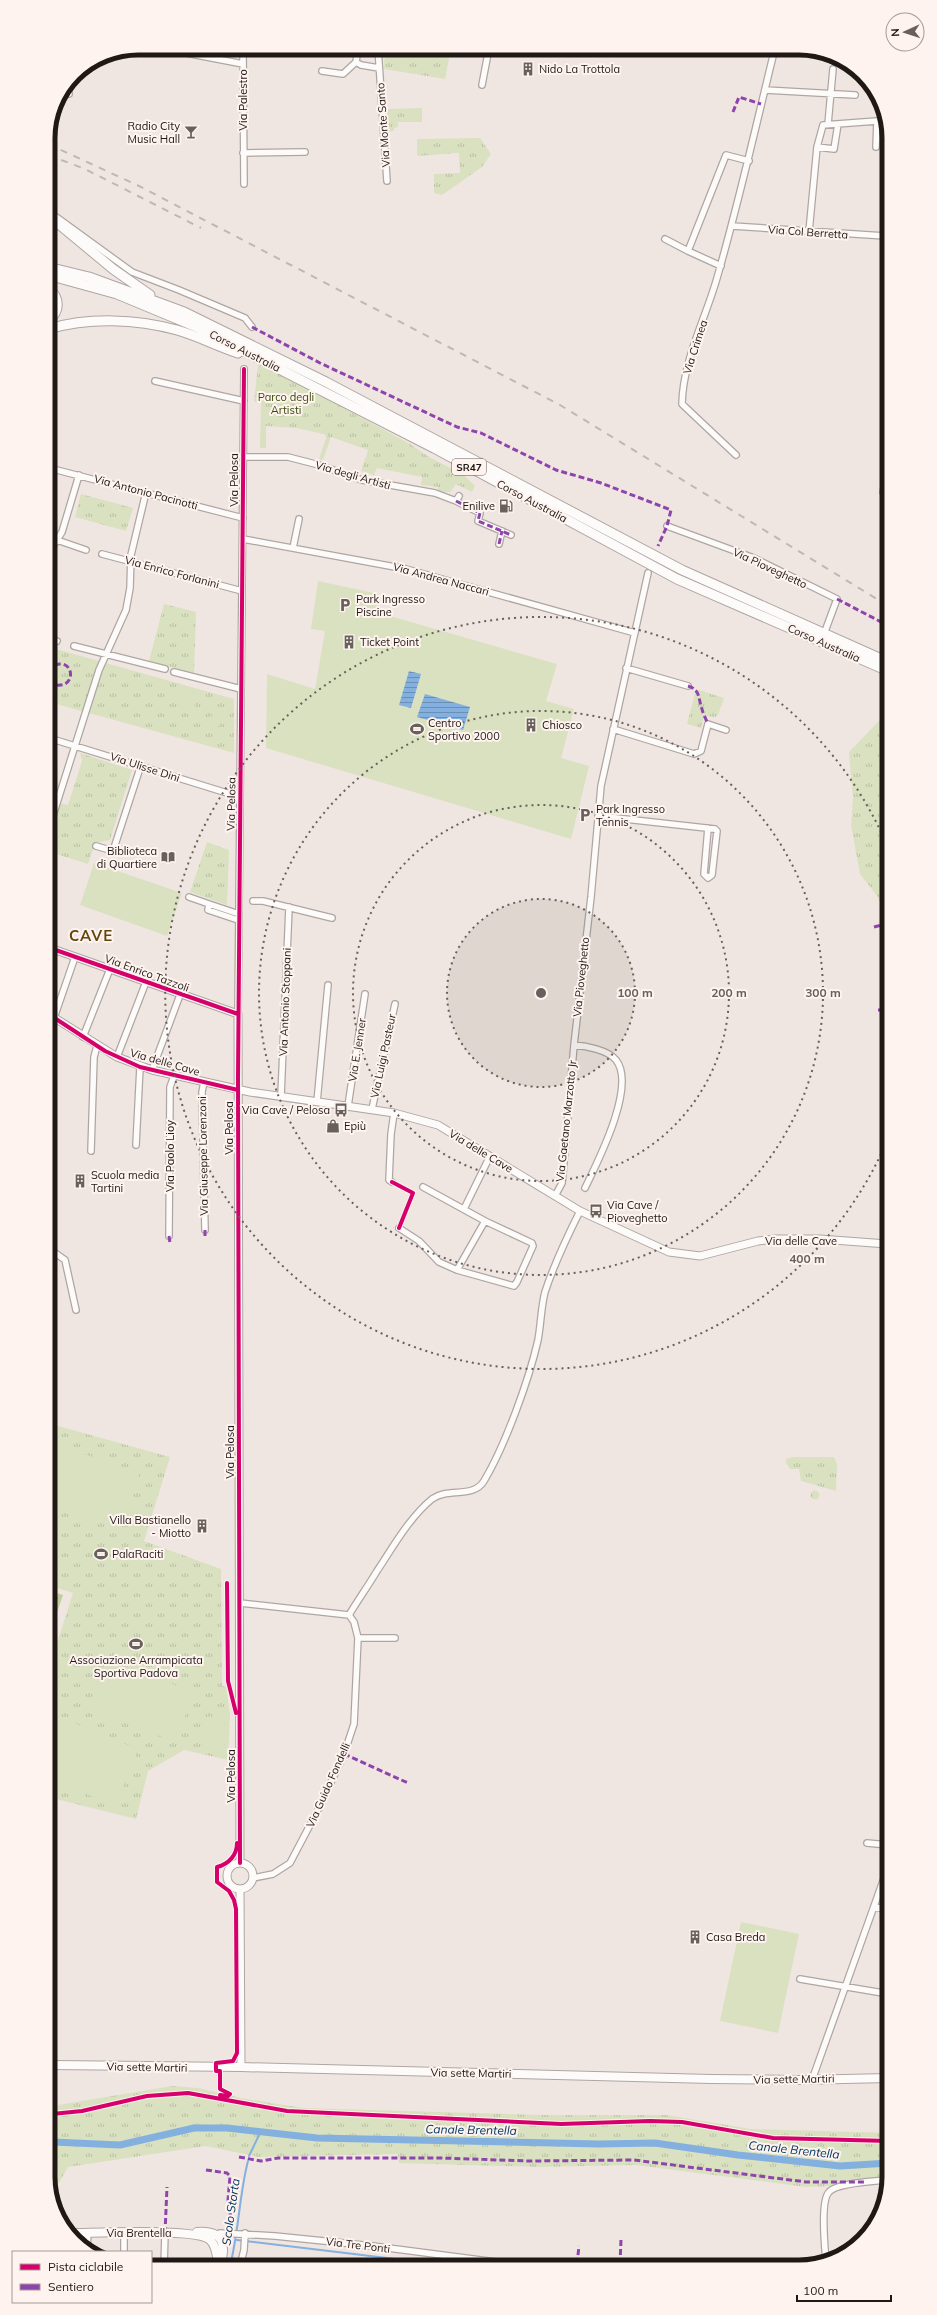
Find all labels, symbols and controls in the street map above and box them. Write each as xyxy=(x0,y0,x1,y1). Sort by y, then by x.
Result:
north arrow xyxy=(885,12,925,52)
text: N xyxy=(888,28,902,37)
building icon: Nido La Trottola xyxy=(520,61,536,77)
place label: Nido La Trottola xyxy=(539,62,620,76)
street label: Via Palestro xyxy=(236,69,250,131)
street label: Via Monte Santo xyxy=(373,82,393,168)
place label: Radio City Music Hall xyxy=(128,119,180,146)
bar icon: Radio City Music Hall xyxy=(183,124,199,140)
street label: Via Col Berretta xyxy=(768,222,848,242)
street label: Via Crimea xyxy=(680,318,710,376)
street label: Corso Australia xyxy=(207,327,283,375)
park label: Parco degli Artisti xyxy=(258,390,314,417)
street label: Via Pelosa xyxy=(227,453,241,507)
street label: Via degli Artisti xyxy=(314,458,392,492)
road number: SR47 xyxy=(452,459,486,475)
street label: Via Antonio Pacinotti xyxy=(93,471,199,513)
street label: Corso Australia xyxy=(494,477,570,525)
fuel station icon: Enilive xyxy=(498,498,514,514)
place label: Enilive xyxy=(462,499,495,513)
street label: Via Pioveghetto xyxy=(731,545,809,591)
street label: Via Enrico Forlanini xyxy=(123,553,221,591)
street label: Via Andrea Naccari xyxy=(391,559,491,599)
place label: Park Ingresso Piscine xyxy=(356,592,425,619)
parking icon: Park Ingresso Piscine xyxy=(337,597,353,613)
street label: Corso Australia xyxy=(786,621,862,665)
building icon: Ticket Point xyxy=(341,634,357,650)
place label: Ticket Point xyxy=(360,635,419,649)
place label: Centro Sportivo 2000 xyxy=(428,716,500,743)
building icon: Chiosco xyxy=(523,717,539,733)
place label: Chiosco xyxy=(542,718,582,732)
sports icon: Centro Sportivo 2000 xyxy=(409,721,425,737)
street label: Via Ulisse Dini xyxy=(108,749,182,785)
street label: Via Pelosa xyxy=(224,777,238,831)
place label: Park Ingresso Tennis xyxy=(596,802,665,829)
parking icon: Park Ingresso Tennis xyxy=(577,807,593,823)
place label: Biblioteca di Quartiere xyxy=(97,844,157,871)
library icon: Biblioteca di Quartiere xyxy=(160,849,176,865)
district label: CAVE xyxy=(69,926,113,945)
street label: Via Pioveghetto xyxy=(570,936,592,1018)
street label: Via Antonio Stoppani xyxy=(276,948,294,1056)
street label: Via Enrico Tazzoli xyxy=(103,951,191,995)
text: 100 m xyxy=(617,985,653,1000)
text: 200 m xyxy=(711,985,747,1000)
text: 300 m xyxy=(805,985,841,1000)
centre of rings xyxy=(534,986,548,1000)
street label: Via Luigi Pasteur xyxy=(367,1013,399,1099)
street label: Via E. Jenner xyxy=(345,1017,369,1083)
street label: Via delle Cave xyxy=(128,1045,202,1079)
street label: Via Gaetano Marzotto Jr xyxy=(553,1059,579,1183)
street label: Via Giuseppe Lorenzoni xyxy=(195,1096,211,1216)
street label: Via Pelosa xyxy=(222,1101,236,1155)
bus stop icon: Via Cave / Pelosa xyxy=(333,1102,349,1118)
place label: Via Cave / Pelosa xyxy=(242,1103,330,1117)
shop icon: Epiù xyxy=(325,1118,341,1134)
place label: Epiù xyxy=(344,1119,366,1133)
street label: Via Paolo Lioy xyxy=(163,1120,177,1192)
street label: Via delle Cave xyxy=(447,1126,516,1176)
place label: Scuola media Tartini xyxy=(91,1168,159,1195)
building icon: Scuola media Tartini xyxy=(72,1173,88,1189)
place label: Via Cave / Pioveghetto xyxy=(607,1198,668,1225)
bus stop icon: Via Cave / Pioveghetto xyxy=(588,1203,604,1219)
street label: Via delle Cave xyxy=(765,1234,837,1248)
text: 400 m xyxy=(789,1251,825,1266)
street label: Via Pelosa xyxy=(223,1425,237,1479)
place label: Villa Bastianello - Miotto xyxy=(110,1513,191,1540)
building icon: Villa Bastianello - Miotto xyxy=(194,1518,210,1534)
sports icon: PalaRaciti xyxy=(93,1546,109,1562)
place label: PalaRaciti xyxy=(112,1547,163,1561)
sports icon: Associazione Arrampicata Sportiva Padova xyxy=(128,1636,144,1652)
place label: Associazione Arrampicata Sportiva Padova xyxy=(69,1653,203,1680)
street label: Via Guido Fondelli xyxy=(303,1740,353,1830)
street label: Via Pelosa xyxy=(224,1749,238,1803)
building icon: Casa Breda xyxy=(687,1929,703,1945)
place label: Casa Breda xyxy=(706,1930,765,1944)
street label: Via sette Martiri xyxy=(106,2059,188,2075)
street label: Via sette Martiri xyxy=(430,2065,512,2081)
street label: Via sette Martiri xyxy=(753,2071,835,2087)
water label: Canale Brentella xyxy=(425,2121,517,2138)
water label: Canale Brentella xyxy=(748,2137,840,2162)
water label: Scolo Storta xyxy=(218,2177,243,2246)
street label: Via Brentella xyxy=(106,2226,172,2240)
street label: Via Tre Ponti xyxy=(325,2234,391,2256)
legend xyxy=(12,2251,152,2303)
text: Pista ciclabile xyxy=(48,2259,123,2274)
scale bar xyxy=(797,2277,891,2303)
text: Sentiero xyxy=(48,2279,94,2294)
text: 100 m xyxy=(803,2283,838,2298)

